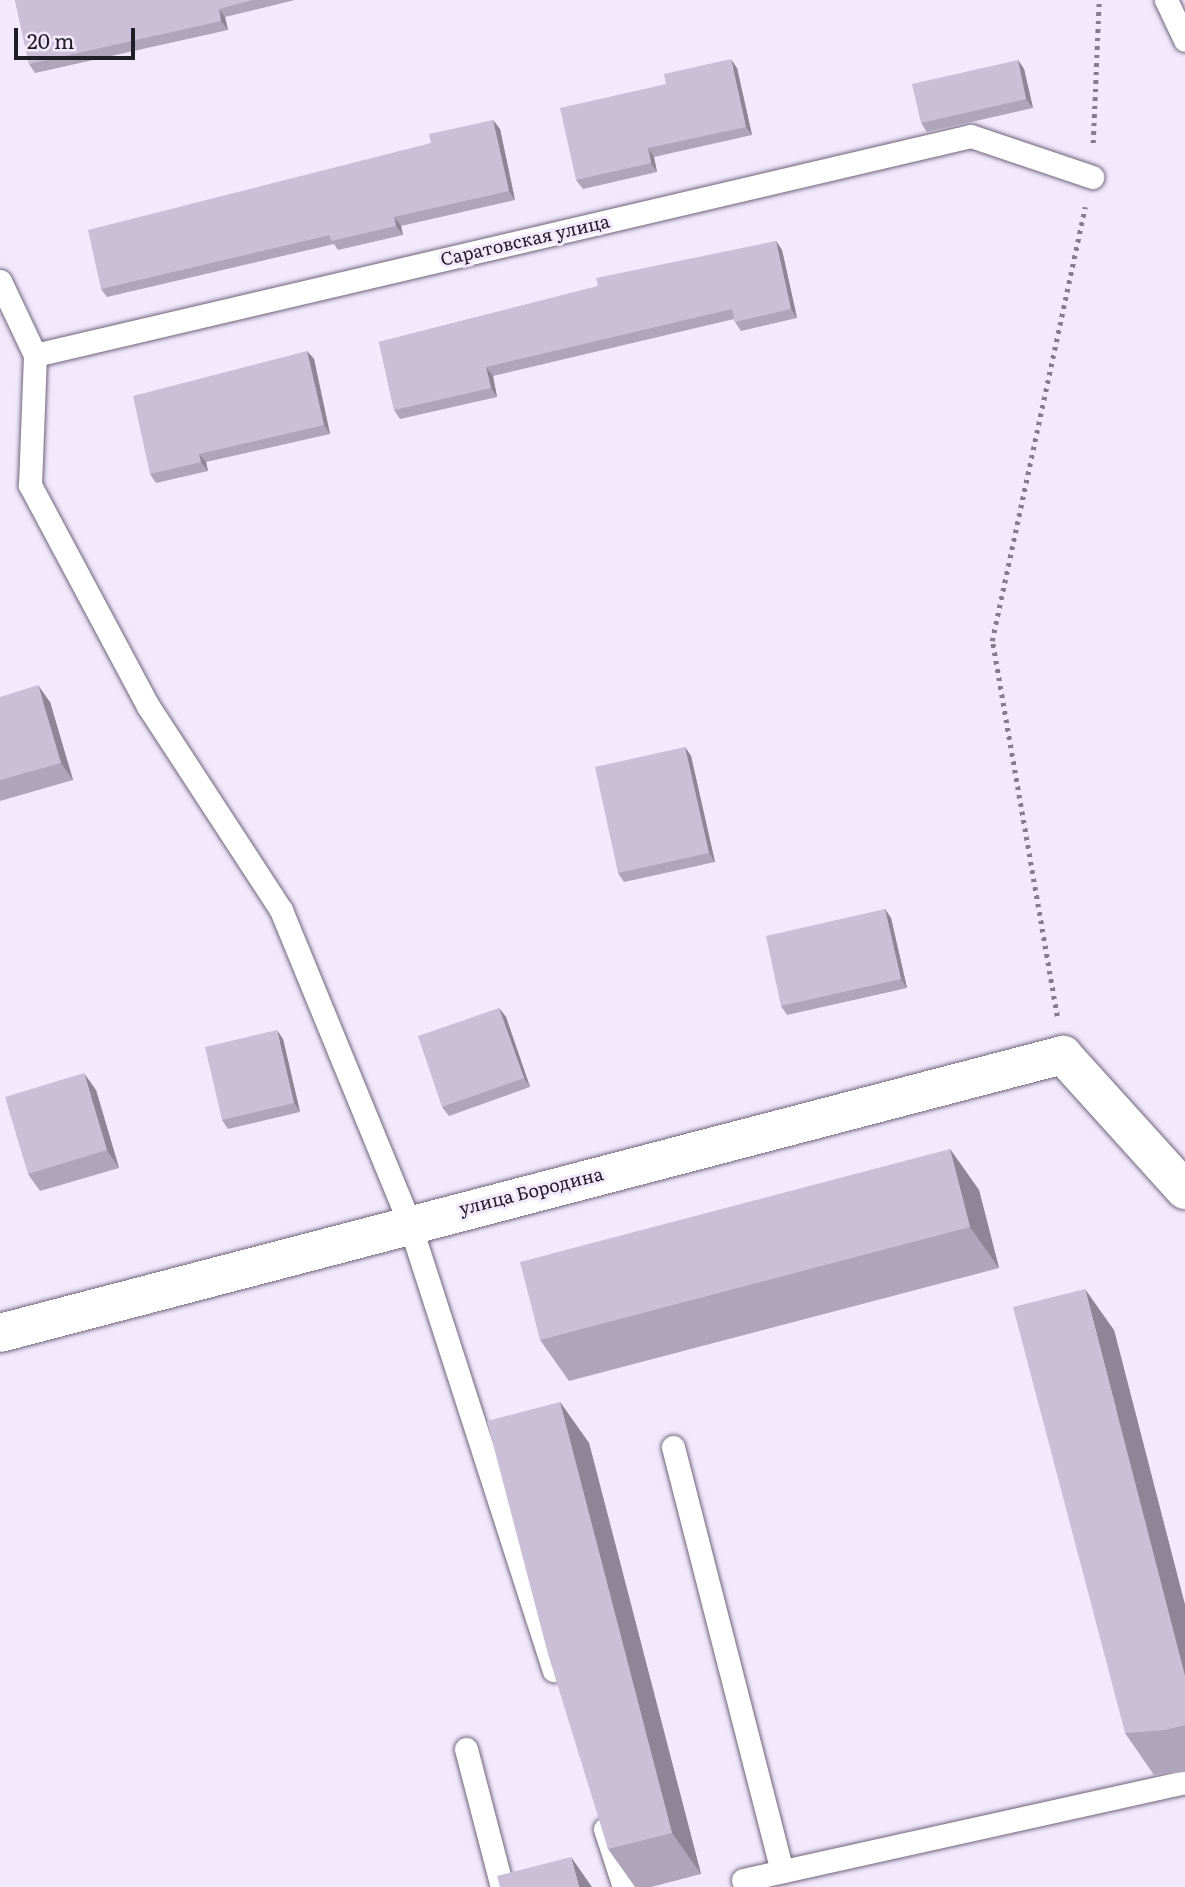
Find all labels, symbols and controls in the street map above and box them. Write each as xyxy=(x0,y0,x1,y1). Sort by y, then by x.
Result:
scale bar xyxy=(18,14,138,58)
text: 20 m xyxy=(27,24,74,55)
street label: Саратовская улица xyxy=(438,210,612,270)
street label: улица Бородина xyxy=(457,1163,605,1219)

